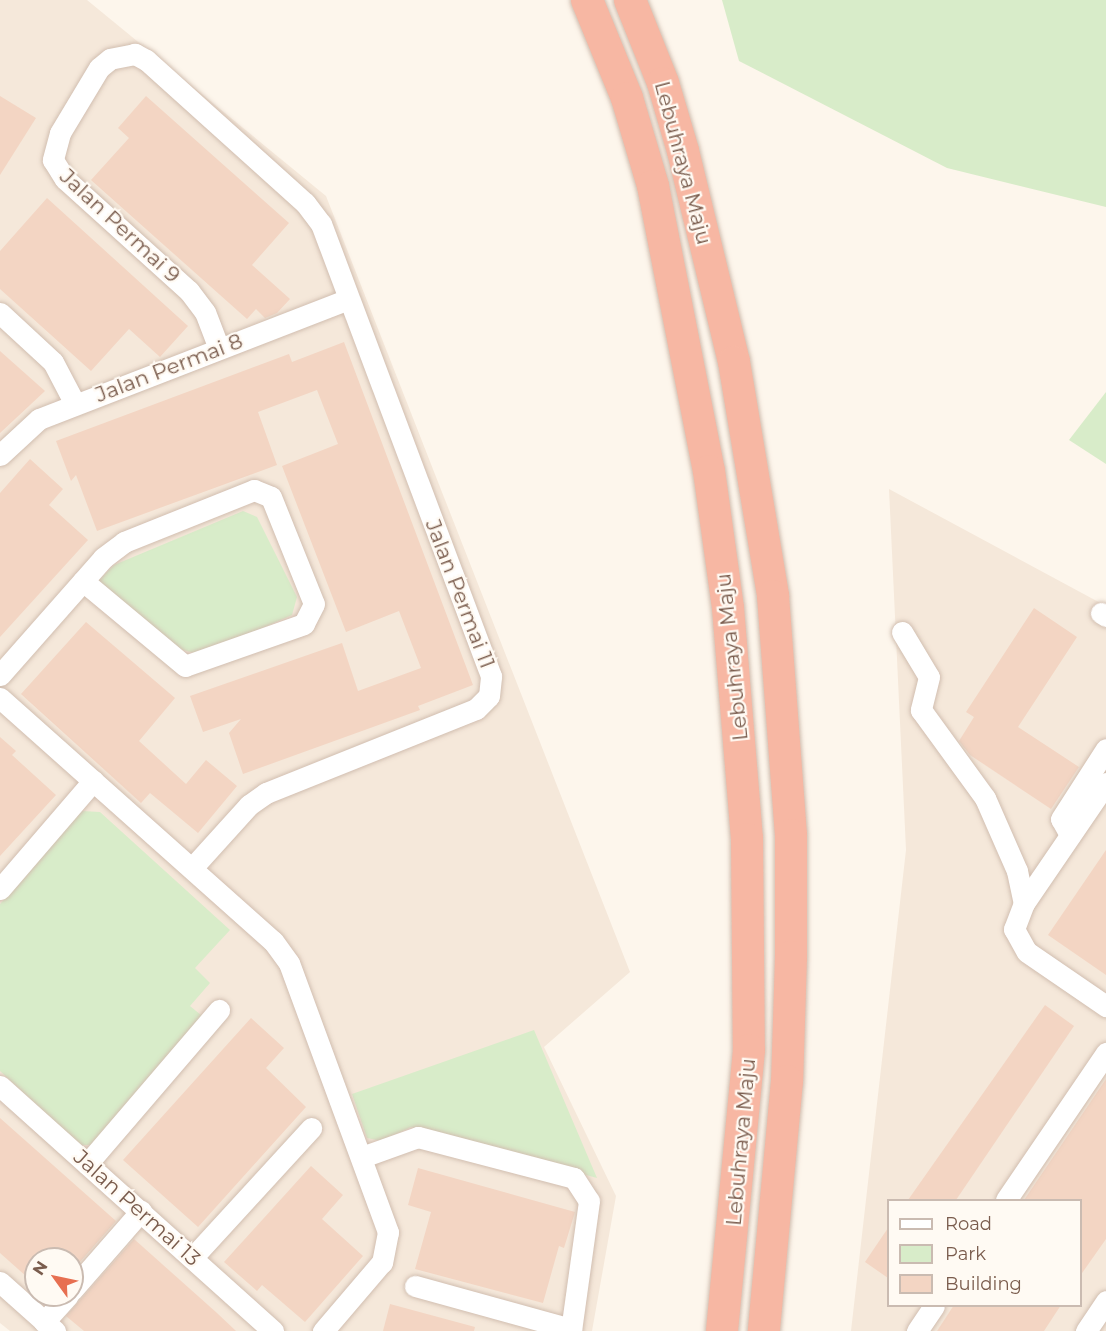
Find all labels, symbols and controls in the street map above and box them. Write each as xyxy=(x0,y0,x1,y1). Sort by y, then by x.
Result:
street label: Lebuhraya Maju xyxy=(649,79,717,247)
street label: Jalan Permai 9 xyxy=(55,164,185,288)
street label: Jalan Permai 8 xyxy=(92,328,246,408)
street label: Jalan Permai 11 xyxy=(420,516,500,672)
street label: Lebuhraya Maju xyxy=(711,572,753,742)
street label: Lebuhraya Maju xyxy=(721,1057,761,1227)
street label: Jalan Permai 13 xyxy=(69,1145,205,1271)
legend xyxy=(887,1199,1082,1307)
text: Road xyxy=(945,1213,992,1235)
text: Park xyxy=(945,1243,986,1265)
north arrow xyxy=(24,1247,84,1307)
text: N xyxy=(29,1257,52,1279)
text: Building xyxy=(945,1273,1022,1295)

